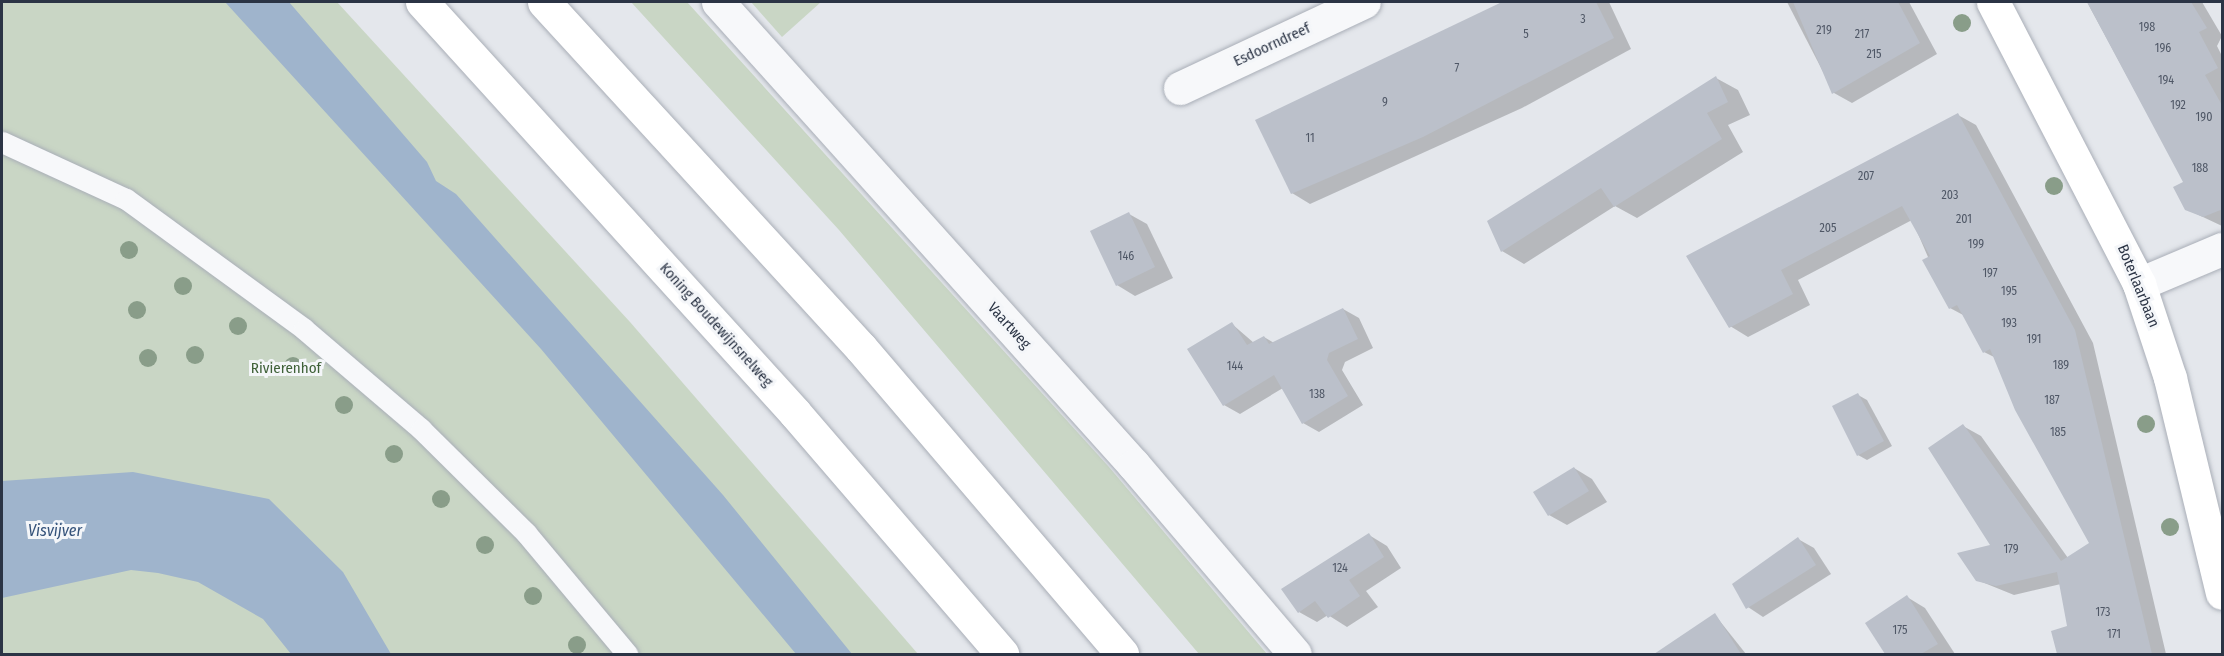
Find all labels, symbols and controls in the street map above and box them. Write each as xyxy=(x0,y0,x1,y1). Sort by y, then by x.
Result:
house number: 3 xyxy=(1580,13,1586,27)
street label: Esdoorndreef xyxy=(1231,19,1313,71)
house number: 198 xyxy=(2139,21,2155,35)
house number: 219 xyxy=(1816,24,1832,38)
house number: 5 xyxy=(1523,28,1529,42)
house number: 217 xyxy=(1855,28,1869,42)
house number: 196 xyxy=(2155,42,2171,56)
house number: 215 xyxy=(1866,48,1882,62)
house number: 7 xyxy=(1455,62,1459,76)
house number: 194 xyxy=(2158,74,2174,88)
house number: 9 xyxy=(1382,96,1388,110)
house number: 192 xyxy=(2170,99,2186,113)
house number: 190 xyxy=(2196,111,2212,125)
house number: 11 xyxy=(1305,132,1315,146)
house number: 188 xyxy=(2192,162,2208,176)
house number: 207 xyxy=(1858,170,1874,184)
house number: 203 xyxy=(1942,189,1958,203)
house number: 201 xyxy=(1956,213,1972,227)
house number: 205 xyxy=(1819,222,1837,236)
house number: 199 xyxy=(1968,238,1984,252)
street label: Boterlaarbaan xyxy=(2113,242,2163,330)
house number: 146 xyxy=(1118,250,1134,264)
street label: Koning Boudewijnsnelweg xyxy=(656,259,776,391)
house number: 197 xyxy=(1982,267,1998,281)
house number: 195 xyxy=(2001,285,2017,299)
street label: Vaartweg xyxy=(984,299,1034,353)
house number: 193 xyxy=(2001,317,2017,331)
house number: 191 xyxy=(2027,333,2041,347)
house number: 189 xyxy=(2053,359,2069,373)
park label: Rivierenhof xyxy=(251,360,321,378)
house number: 144 xyxy=(1227,360,1243,374)
house number: 138 xyxy=(1309,388,1325,402)
house number: 187 xyxy=(2044,394,2060,408)
house number: 185 xyxy=(2050,426,2066,440)
water label: Visvijver xyxy=(28,521,82,541)
house number: 179 xyxy=(2003,543,2019,557)
house number: 124 xyxy=(1332,562,1348,576)
house number: 173 xyxy=(2096,606,2110,620)
house number: 175 xyxy=(1893,624,1907,638)
house number: 171 xyxy=(2107,628,2121,642)

